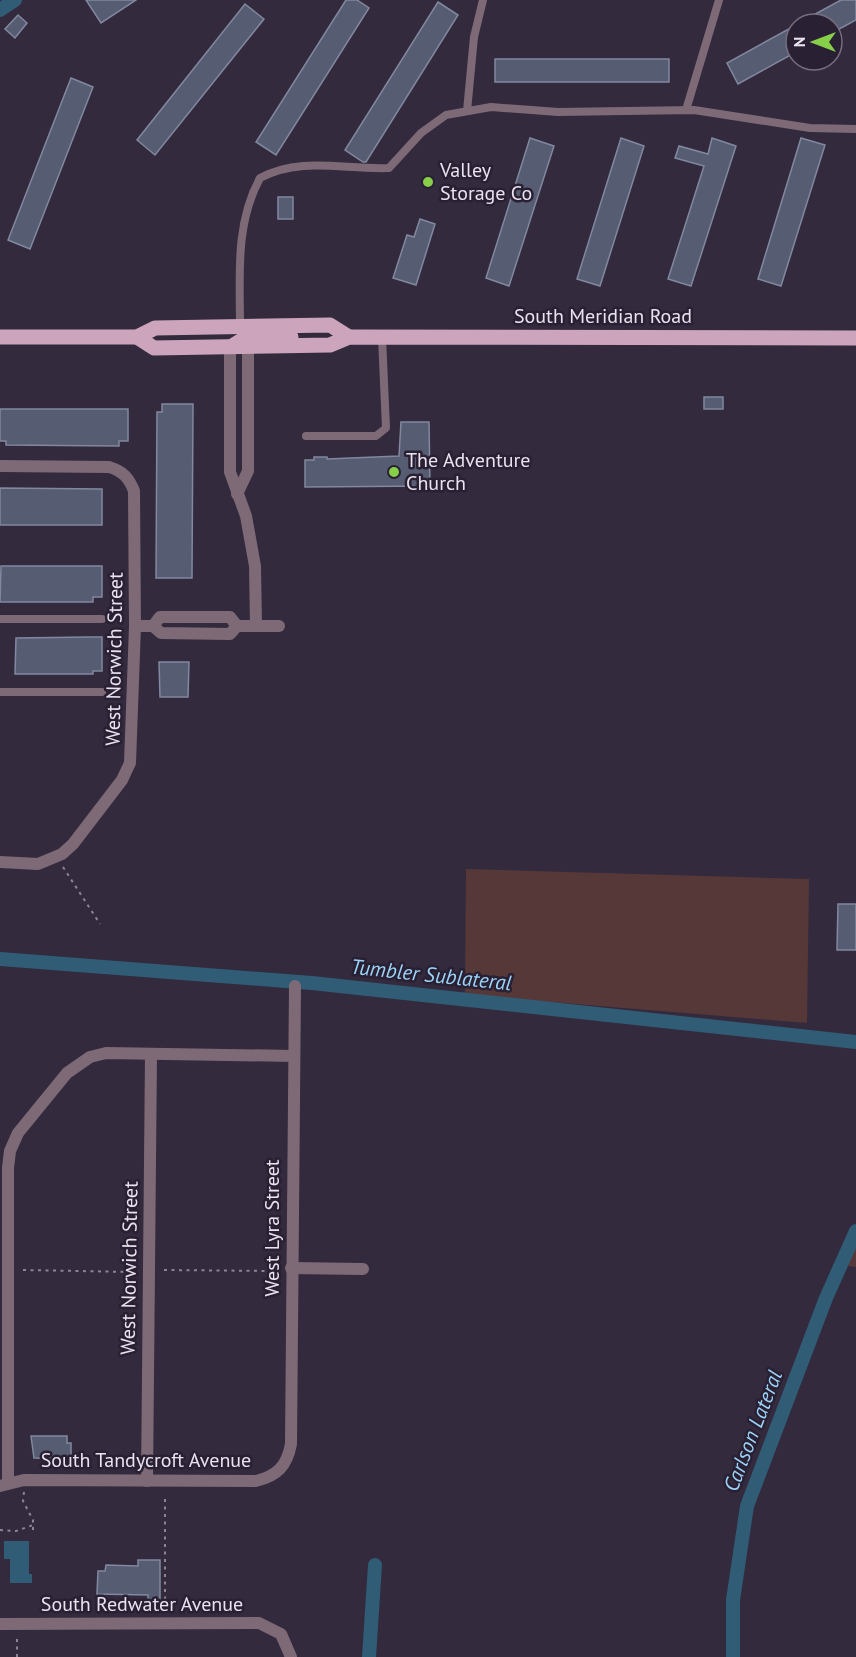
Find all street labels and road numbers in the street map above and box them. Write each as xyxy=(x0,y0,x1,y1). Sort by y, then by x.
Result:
street label: South Meridian Road xyxy=(514,303,692,329)
street label: West Norwich Street xyxy=(99,572,129,746)
street label: West Lyra Street xyxy=(259,1159,285,1297)
street label: West Norwich Street xyxy=(114,1181,144,1355)
street label: South Tandycroft Avenue xyxy=(41,1447,251,1473)
street label: South Redwater Avenue xyxy=(41,1591,243,1617)

